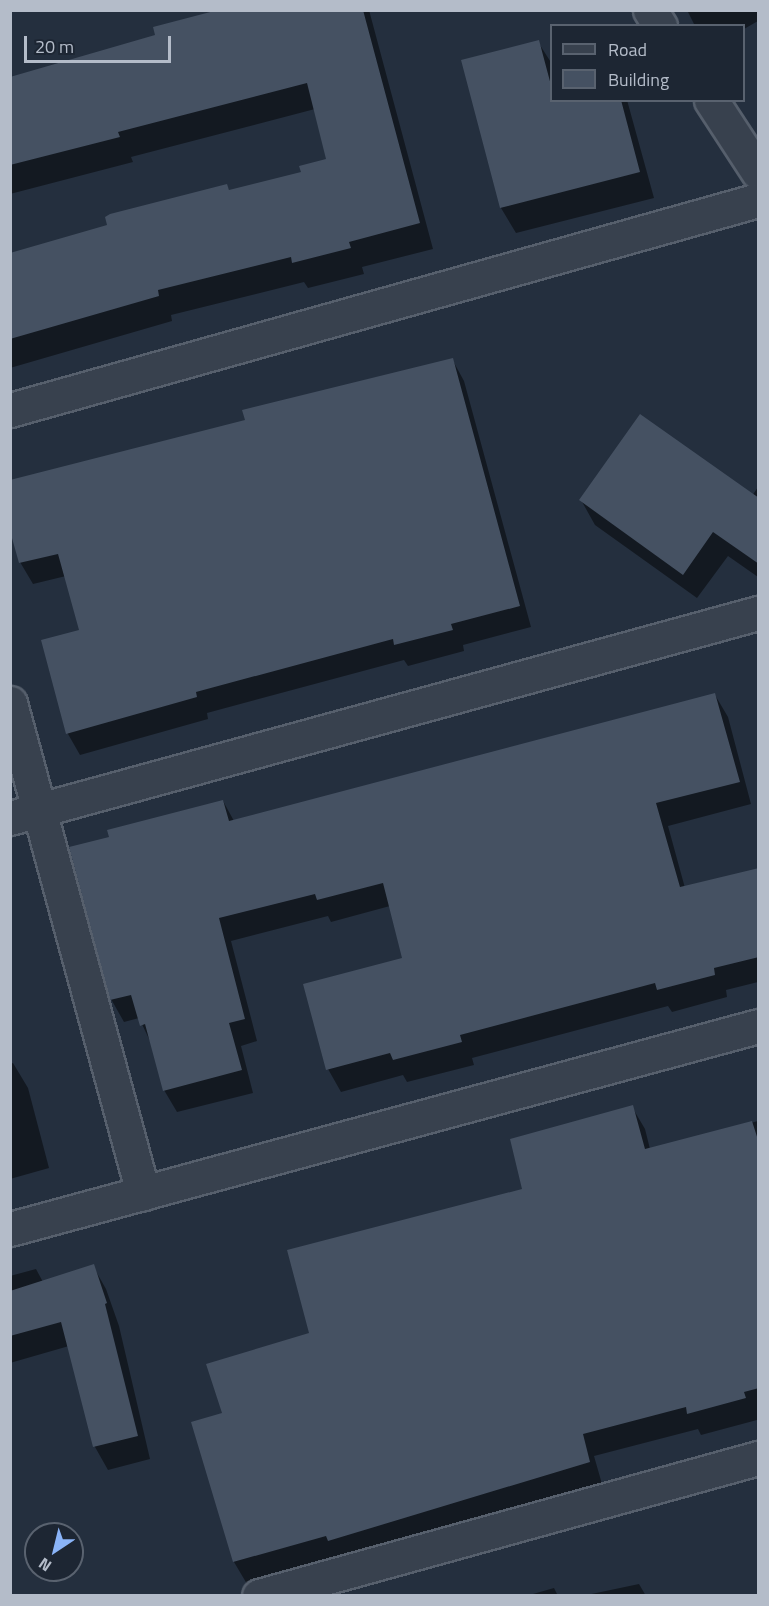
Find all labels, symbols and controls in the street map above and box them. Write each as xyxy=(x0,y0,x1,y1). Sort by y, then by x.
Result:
scale bar xyxy=(27,24,174,62)
legend xyxy=(550,24,745,102)
text: 20 m xyxy=(35,33,74,60)
text: Road xyxy=(608,36,647,63)
text: Building xyxy=(608,66,669,93)
north arrow xyxy=(24,1522,84,1582)
text: N xyxy=(33,1552,56,1578)

